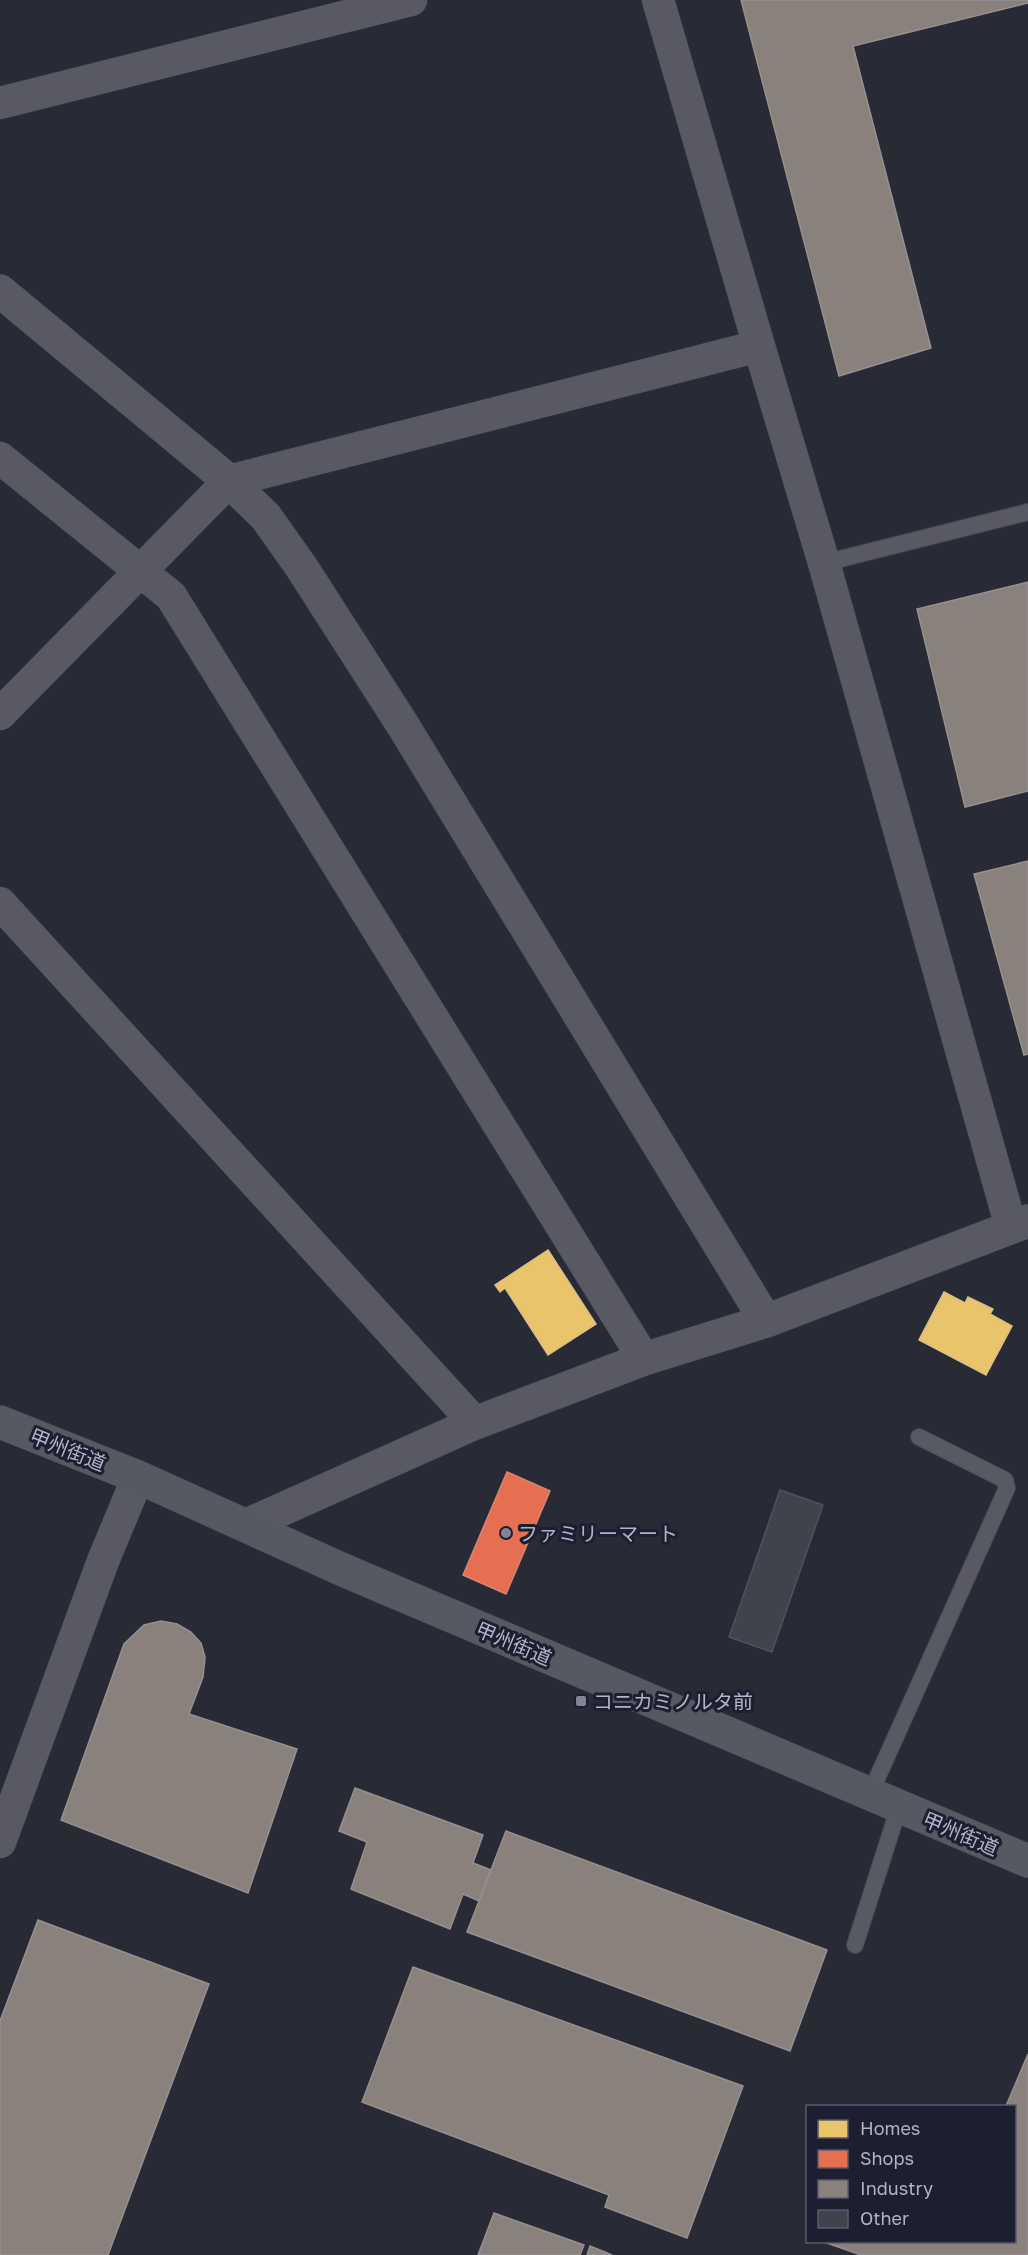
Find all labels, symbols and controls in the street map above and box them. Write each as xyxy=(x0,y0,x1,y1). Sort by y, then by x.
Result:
street label: 甲州街道 xyxy=(26,1423,110,1475)
place label: ファミリーマート xyxy=(518,1521,678,1545)
marker: ファミリーマート xyxy=(499,1526,513,1540)
street label: 甲州街道 xyxy=(472,1616,556,1670)
place label: コニカミノルタ前 xyxy=(593,1689,753,1713)
marker: コニカミノルタ前 xyxy=(574,1694,588,1708)
street label: 甲州街道 xyxy=(919,1806,1003,1860)
legend xyxy=(806,2105,1016,2243)
text: Homes xyxy=(860,2117,920,2139)
text: Shops xyxy=(860,2147,914,2169)
text: Industry xyxy=(860,2177,933,2199)
text: Other xyxy=(860,2207,909,2229)

